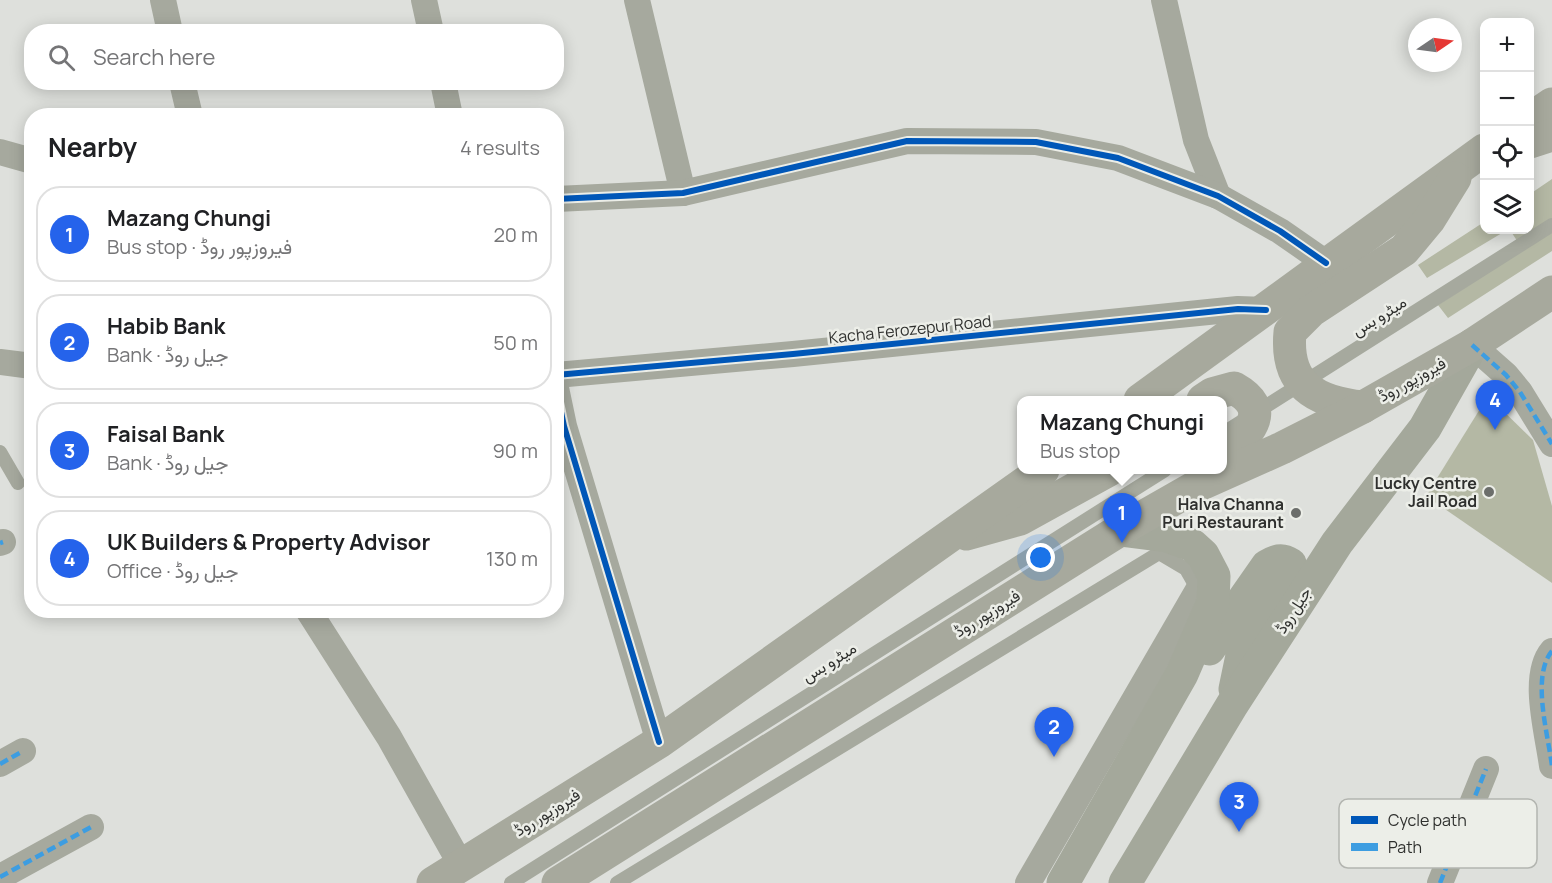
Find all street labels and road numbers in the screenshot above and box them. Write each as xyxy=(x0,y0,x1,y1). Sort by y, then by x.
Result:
street label: میٹرو بس xyxy=(1348,291,1410,341)
street label: Kacha Ferozepur Road xyxy=(828,310,992,348)
street label: فیروزپور روڈ xyxy=(1374,351,1450,407)
street label: جیل روڈ xyxy=(1270,582,1316,637)
street label: فیروزپور روڈ xyxy=(950,584,1025,643)
street label: میٹرو بس xyxy=(798,637,860,687)
street label: فیروزپور روڈ xyxy=(510,783,585,842)

